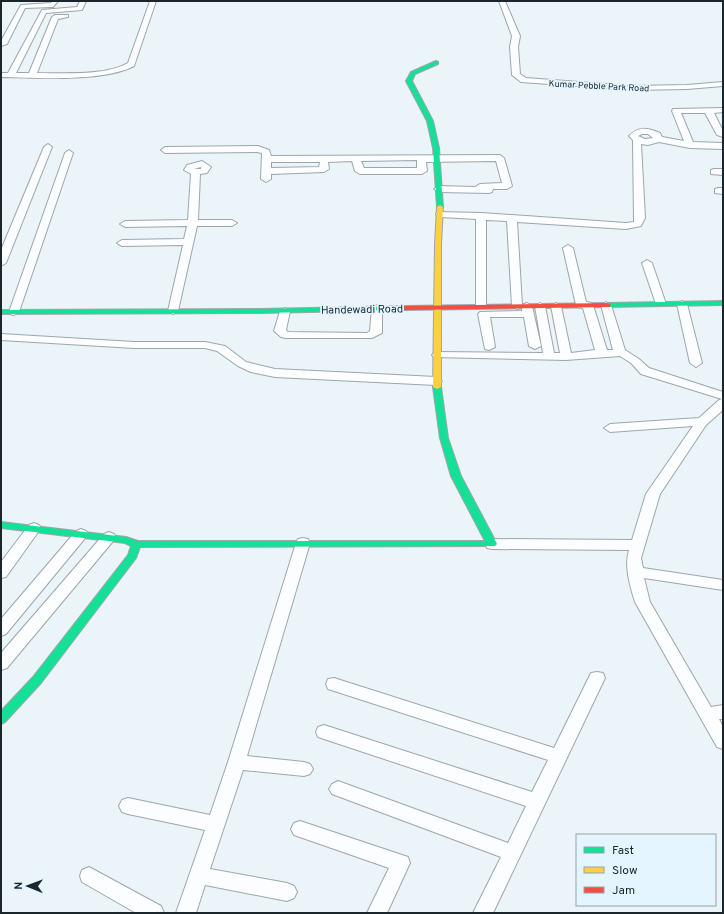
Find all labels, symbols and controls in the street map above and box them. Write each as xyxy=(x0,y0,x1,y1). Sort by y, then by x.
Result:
street label: Kumar Pebble Park Road xyxy=(548,78,650,95)
street label: Handewadi Road xyxy=(321,302,403,318)
legend xyxy=(576,834,716,906)
text: Fast xyxy=(612,843,634,859)
text: Slow xyxy=(612,863,638,879)
north arrow xyxy=(8,866,48,906)
text: N xyxy=(12,882,26,890)
text: Jam xyxy=(612,883,635,899)

